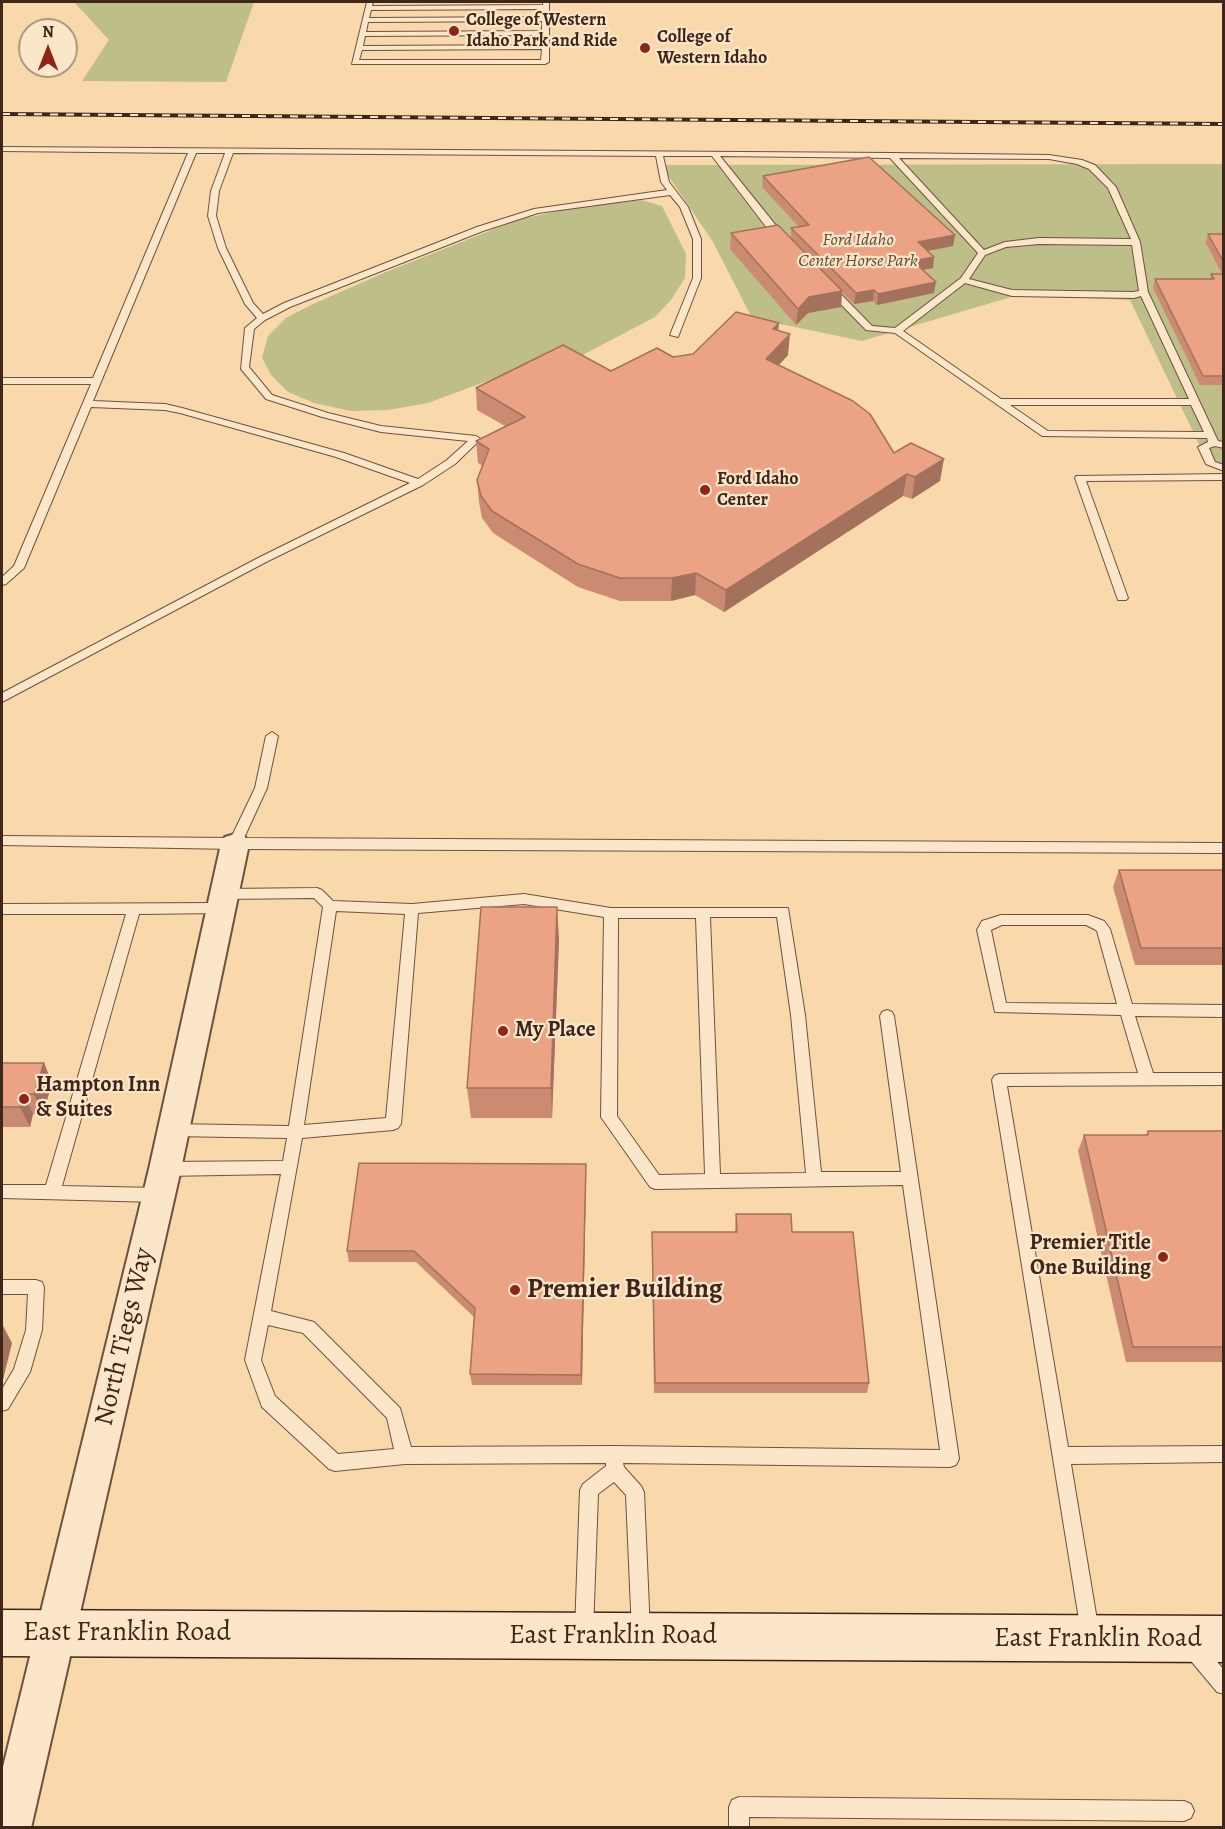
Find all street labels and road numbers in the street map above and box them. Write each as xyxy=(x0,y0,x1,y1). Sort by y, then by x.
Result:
street label: North Tiegs Way xyxy=(89,1245,161,1429)
street label: East Franklin Road xyxy=(23,1617,231,1649)
street label: East Franklin Road xyxy=(509,1620,717,1652)
street label: East Franklin Road xyxy=(994,1623,1202,1655)

